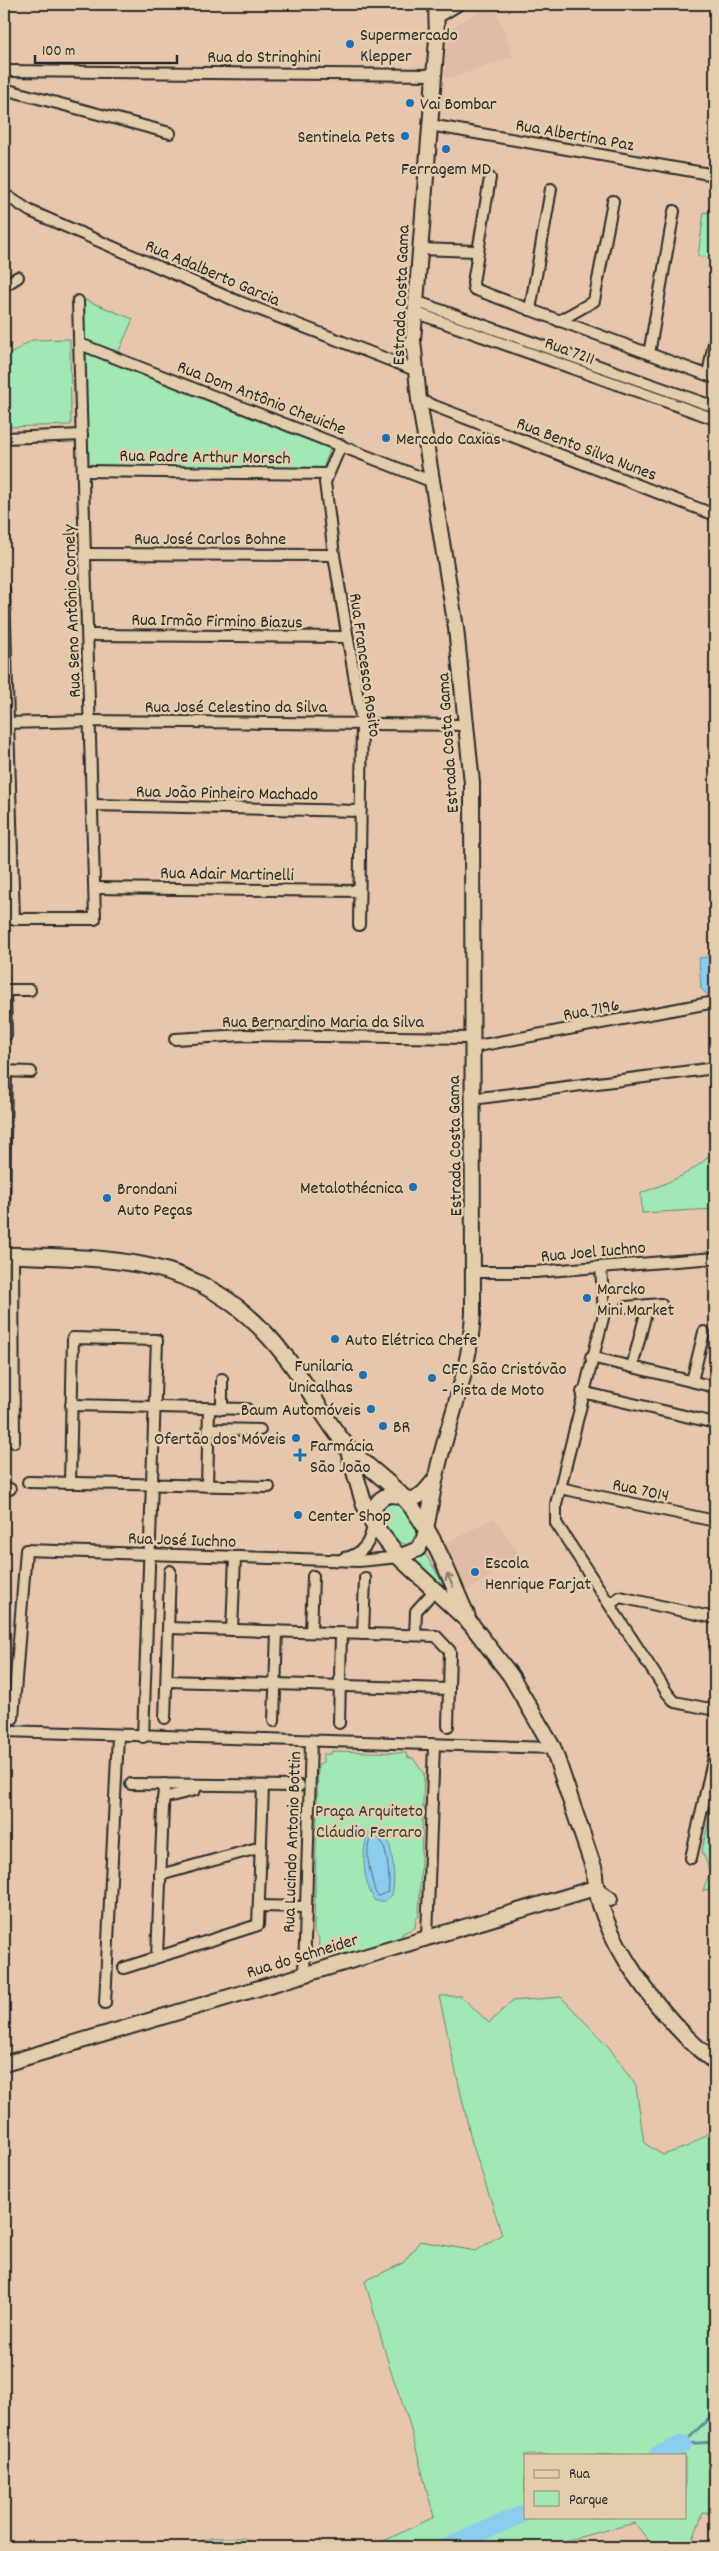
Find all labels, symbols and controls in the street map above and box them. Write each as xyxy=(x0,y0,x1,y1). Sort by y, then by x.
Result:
place label: Supermercado Klepper xyxy=(360,24,458,70)
scale bar xyxy=(35,32,178,64)
marker: Supermercado Klepper xyxy=(344,38,356,50)
text: 100 m xyxy=(42,41,75,63)
street label: Rua do Stringhini xyxy=(207,46,321,71)
place label: Vai Bombar xyxy=(420,93,497,118)
marker: Vai Bombar xyxy=(404,97,416,109)
street label: Rua Albertina Paz xyxy=(513,114,636,159)
place label: Sentinela Pets xyxy=(297,126,395,151)
marker: Sentinela Pets xyxy=(399,130,411,142)
marker: Ferragem MD xyxy=(440,143,452,155)
place label: Ferragem MD xyxy=(401,158,491,183)
street label: Estrada Costa Gama xyxy=(388,224,417,366)
street label: Rua Adalberto Garcia xyxy=(141,235,284,314)
street label: Rua 7211 xyxy=(541,332,598,373)
street label: Rua Dom Antônio Cheuiche xyxy=(173,356,349,443)
street label: Rua Bento Silva Nunes xyxy=(512,412,660,489)
place label: Mercado Caxias xyxy=(396,428,501,453)
marker: Mercado Caxias xyxy=(380,432,392,444)
street label: Rua Padre Arthur Morsch xyxy=(119,445,291,472)
street label: Rua Seno Antônio Cornely xyxy=(58,523,89,698)
street label: Rua José Carlos Bohne xyxy=(134,528,286,553)
street label: Rua Francesco Rosito xyxy=(341,592,386,739)
street label: Rua Irmão Firmino Biazus xyxy=(131,609,303,636)
street label: Estrada Costa Gama xyxy=(432,671,467,814)
street label: Rua José Celestino da Silva xyxy=(145,696,328,721)
street label: Rua João Pinheiro Machado xyxy=(136,780,318,809)
street label: Rua Adair Martinelli xyxy=(160,862,294,889)
street label: Rua 7196 xyxy=(561,994,622,1029)
street label: Rua Bernardino Maria da Silva xyxy=(222,1011,424,1036)
street label: Estrada Costa Gama xyxy=(443,1075,470,1216)
place label: Metalothécnica xyxy=(300,1177,404,1202)
place label: Brondani Auto Peças xyxy=(117,1178,193,1224)
marker: Metalothécnica xyxy=(407,1181,419,1193)
marker: Brondani Auto Peças xyxy=(101,1192,113,1204)
street label: Rua Joel Iuchno xyxy=(540,1236,647,1271)
place label: Marcko Mini Market xyxy=(597,1278,675,1324)
marker: Marcko Mini Market xyxy=(581,1292,593,1304)
place label: Auto Elétrica Chefe xyxy=(345,1329,477,1354)
marker: Auto Elétrica Chefe xyxy=(329,1333,341,1345)
place label: Funilaria Unicalhas xyxy=(288,1355,354,1401)
place label: CFC São Cristóvão - Pista de Moto xyxy=(442,1358,567,1404)
marker: Funilaria Unicalhas xyxy=(357,1369,369,1381)
marker: CFC São Cristóvão - Pista de Moto xyxy=(426,1372,438,1384)
place label: Baum Automóveis xyxy=(241,1399,361,1424)
marker: Baum Automóveis xyxy=(365,1403,377,1415)
place label: BR xyxy=(393,1416,410,1441)
marker: BR xyxy=(377,1420,389,1432)
place label: Ofertão dos Móveis xyxy=(154,1428,286,1453)
marker: Ofertão dos Móveis xyxy=(290,1432,302,1444)
place label: Farmácia São João xyxy=(310,1435,374,1481)
marker: Farmácia São João xyxy=(294,1449,306,1461)
street label: Rua 7014 xyxy=(610,1473,671,1510)
place label: Center Shop xyxy=(308,1505,391,1530)
marker: Center Shop xyxy=(292,1509,304,1521)
street label: Rua José Iuchno xyxy=(127,1527,236,1556)
place label: Escola Henrique Farjat xyxy=(485,1552,592,1598)
marker: Escola Henrique Farjat xyxy=(469,1566,481,1578)
one-way arrow xyxy=(445,1573,455,1588)
street label: Rua Lucindo Antonio Bottin xyxy=(278,1751,309,1933)
park label: Praça Arquiteto Cláudio Ferraro xyxy=(315,1800,423,1846)
street label: Rua do Schneider xyxy=(244,1928,362,1986)
legend xyxy=(524,2454,686,2518)
text: Rua xyxy=(569,2464,591,2486)
text: Parque xyxy=(569,2490,609,2512)

